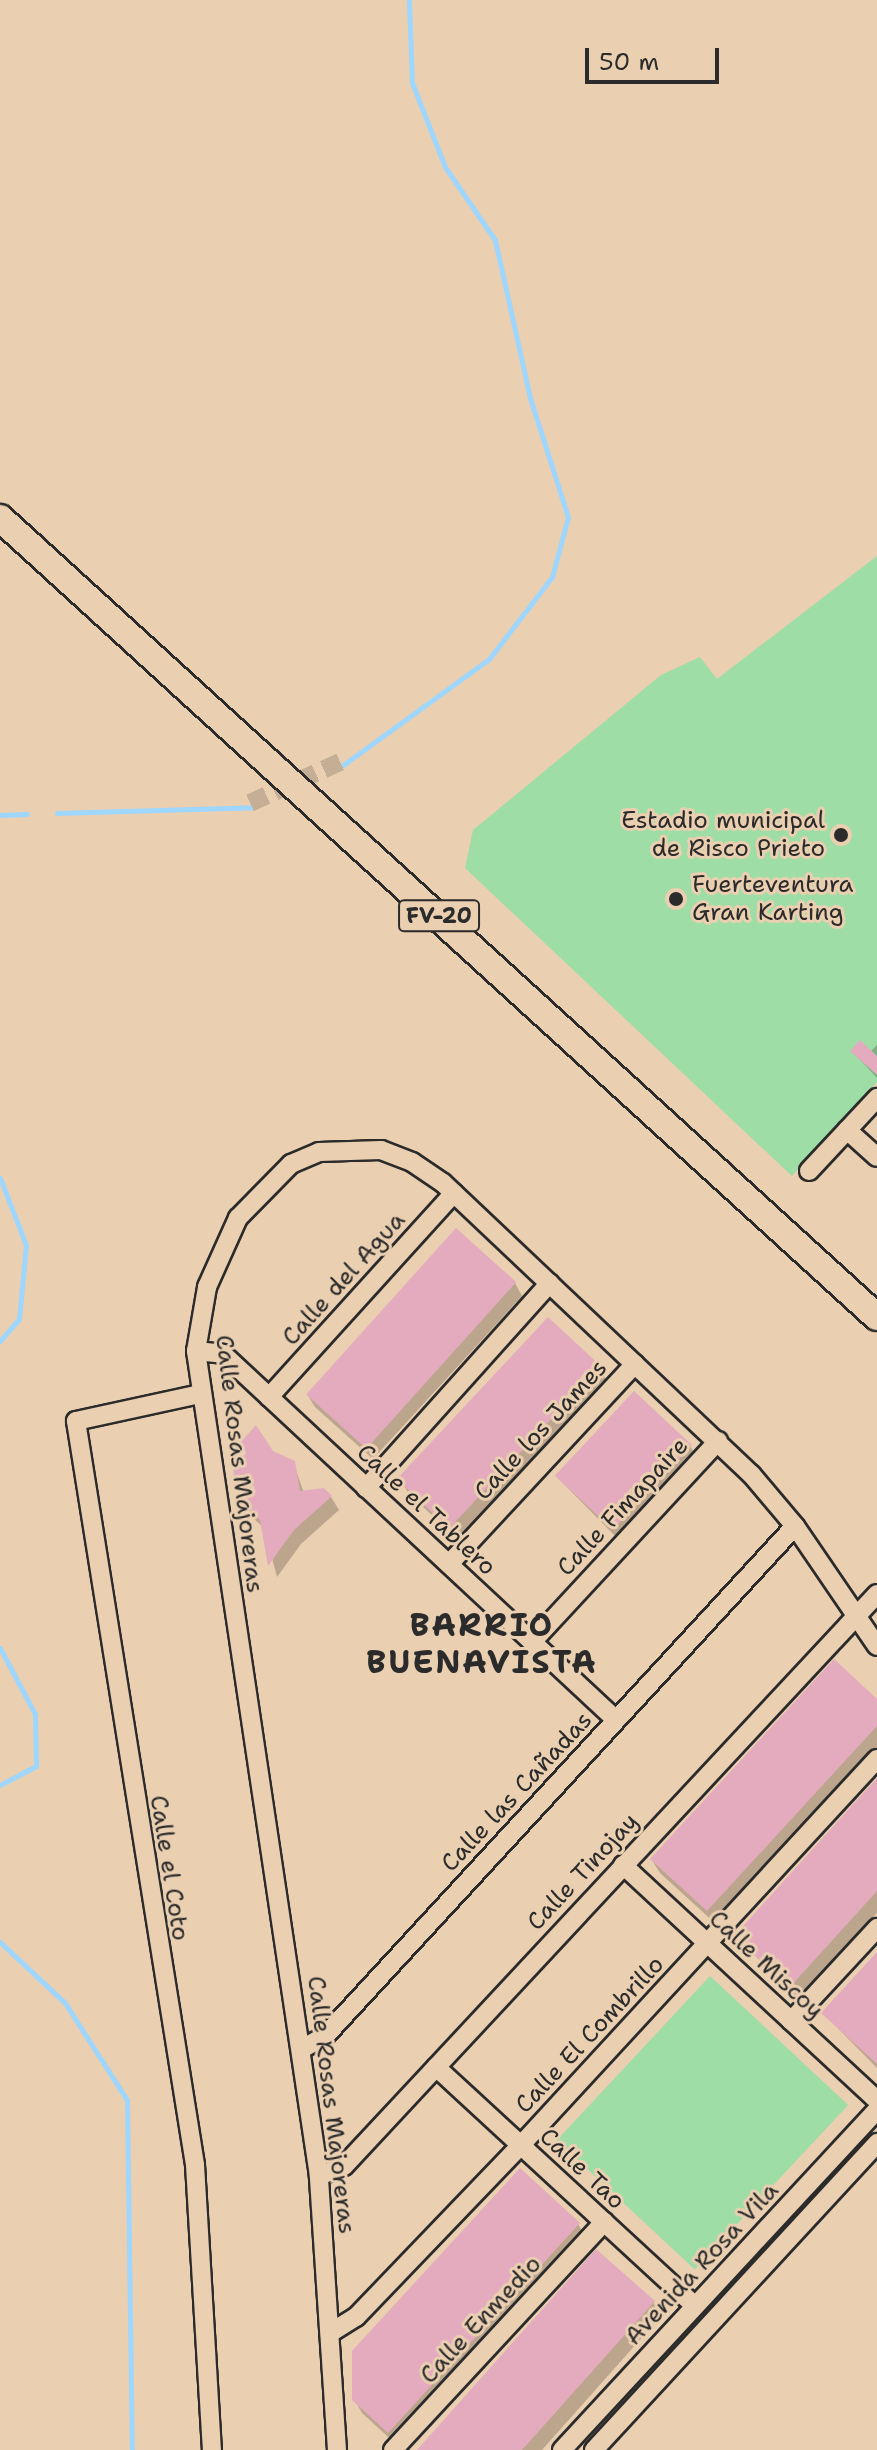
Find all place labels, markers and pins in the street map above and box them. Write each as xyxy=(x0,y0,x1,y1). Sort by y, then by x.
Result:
place label: Estadio municipal de Risco Prieto xyxy=(621,807,825,863)
marker: Estadio municipal de Risco Prieto xyxy=(832,826,850,844)
place label: Fuerteventura Gran Karting xyxy=(692,871,854,927)
marker: Fuerteventura Gran Karting xyxy=(667,890,685,908)

